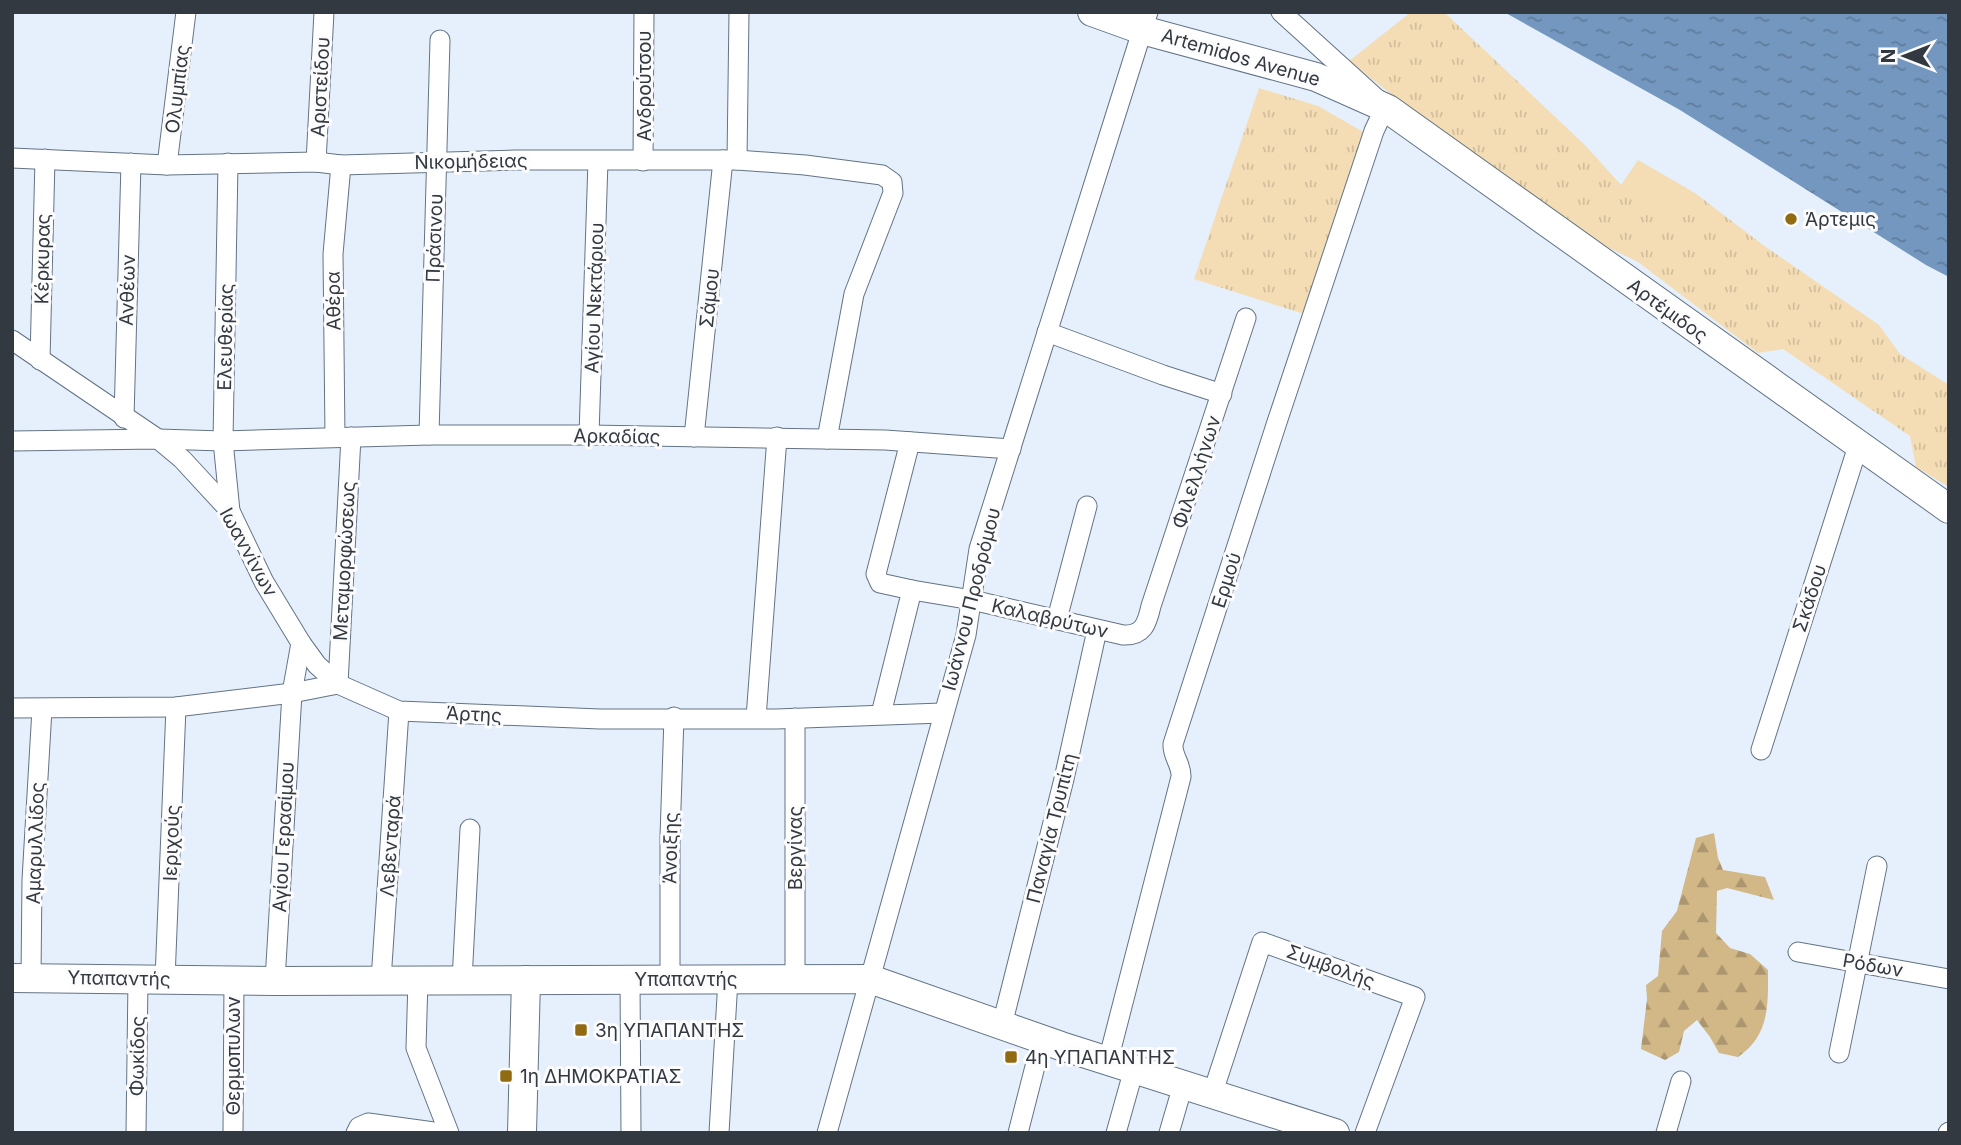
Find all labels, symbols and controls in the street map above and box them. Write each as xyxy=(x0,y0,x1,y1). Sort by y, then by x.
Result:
north arrow xyxy=(1870,21,1940,91)
street label: Artemidos Avenue xyxy=(1159,24,1323,91)
street label: Ανδρούτσου xyxy=(633,30,656,142)
street label: Αριστείδου xyxy=(306,36,335,138)
street label: Ολυμπίας xyxy=(161,43,194,135)
text: N xyxy=(1877,49,1900,63)
street label: Νικομήδειας xyxy=(414,149,528,174)
street label: Πράσινου xyxy=(421,193,448,283)
place label: Άρτεμις xyxy=(1805,208,1876,231)
marker: Άρτεμις xyxy=(1783,211,1799,227)
street label: Κέρκυρας xyxy=(30,213,55,305)
street label: Αγίου Νεκτάριου xyxy=(580,222,609,374)
street label: Ανθέων xyxy=(115,254,140,326)
street label: Σάμου xyxy=(695,267,724,329)
street label: Αθέρα xyxy=(321,271,346,331)
street label: Αρτέμιδος xyxy=(1623,274,1712,347)
street label: Ελευθερίας xyxy=(213,283,238,391)
street label: Φιλελλήνων xyxy=(1167,413,1226,532)
street label: Αρκαδίας xyxy=(573,424,661,449)
street label: Μεταμορφώσεως xyxy=(329,481,360,641)
street label: Ιωαννίνων xyxy=(215,504,282,601)
street label: Ιωάννου Προδρόμου xyxy=(938,505,1005,693)
street label: Ερμού xyxy=(1207,550,1246,611)
street label: Σκάδου xyxy=(1788,562,1831,635)
street label: Καλαβρύτων xyxy=(989,594,1110,643)
street label: Άρτης xyxy=(445,702,503,727)
street label: Παναγία Τρυπίτη xyxy=(1022,751,1081,906)
street label: Αγίου Γερασίμου xyxy=(268,761,299,913)
street label: Αμαρυλλίδος xyxy=(22,781,49,905)
street label: Λεβενταρά xyxy=(375,795,406,898)
street label: Ιεριχούς xyxy=(159,804,184,882)
street label: Βεργίνας xyxy=(784,806,807,890)
street label: Άνοιξης xyxy=(658,812,683,884)
street label: Συμβολής xyxy=(1283,940,1378,993)
street label: Ρόδων xyxy=(1841,949,1905,982)
street label: Υπαπαντής xyxy=(67,966,171,991)
street label: Υπαπαντής xyxy=(634,968,738,991)
street label: Θερμοπυλων xyxy=(222,996,245,1116)
street label: Φωκίδος xyxy=(125,1016,150,1096)
place label: 3η ΥΠΑΠΑΝΤΗΣ xyxy=(595,1019,744,1042)
marker: 3η ΥΠΑΠΑΝΤΗΣ xyxy=(573,1022,589,1038)
place label: 4η ΥΠΑΠΑΝΤΗΣ xyxy=(1025,1046,1175,1069)
marker: 4η ΥΠΑΠΑΝΤΗΣ xyxy=(1003,1049,1019,1065)
place label: 1η ΔΗΜΟΚΡΑΤΙΑΣ xyxy=(520,1065,682,1088)
marker: 1η ΔΗΜΟΚΡΑΤΙΑΣ xyxy=(498,1068,514,1084)

